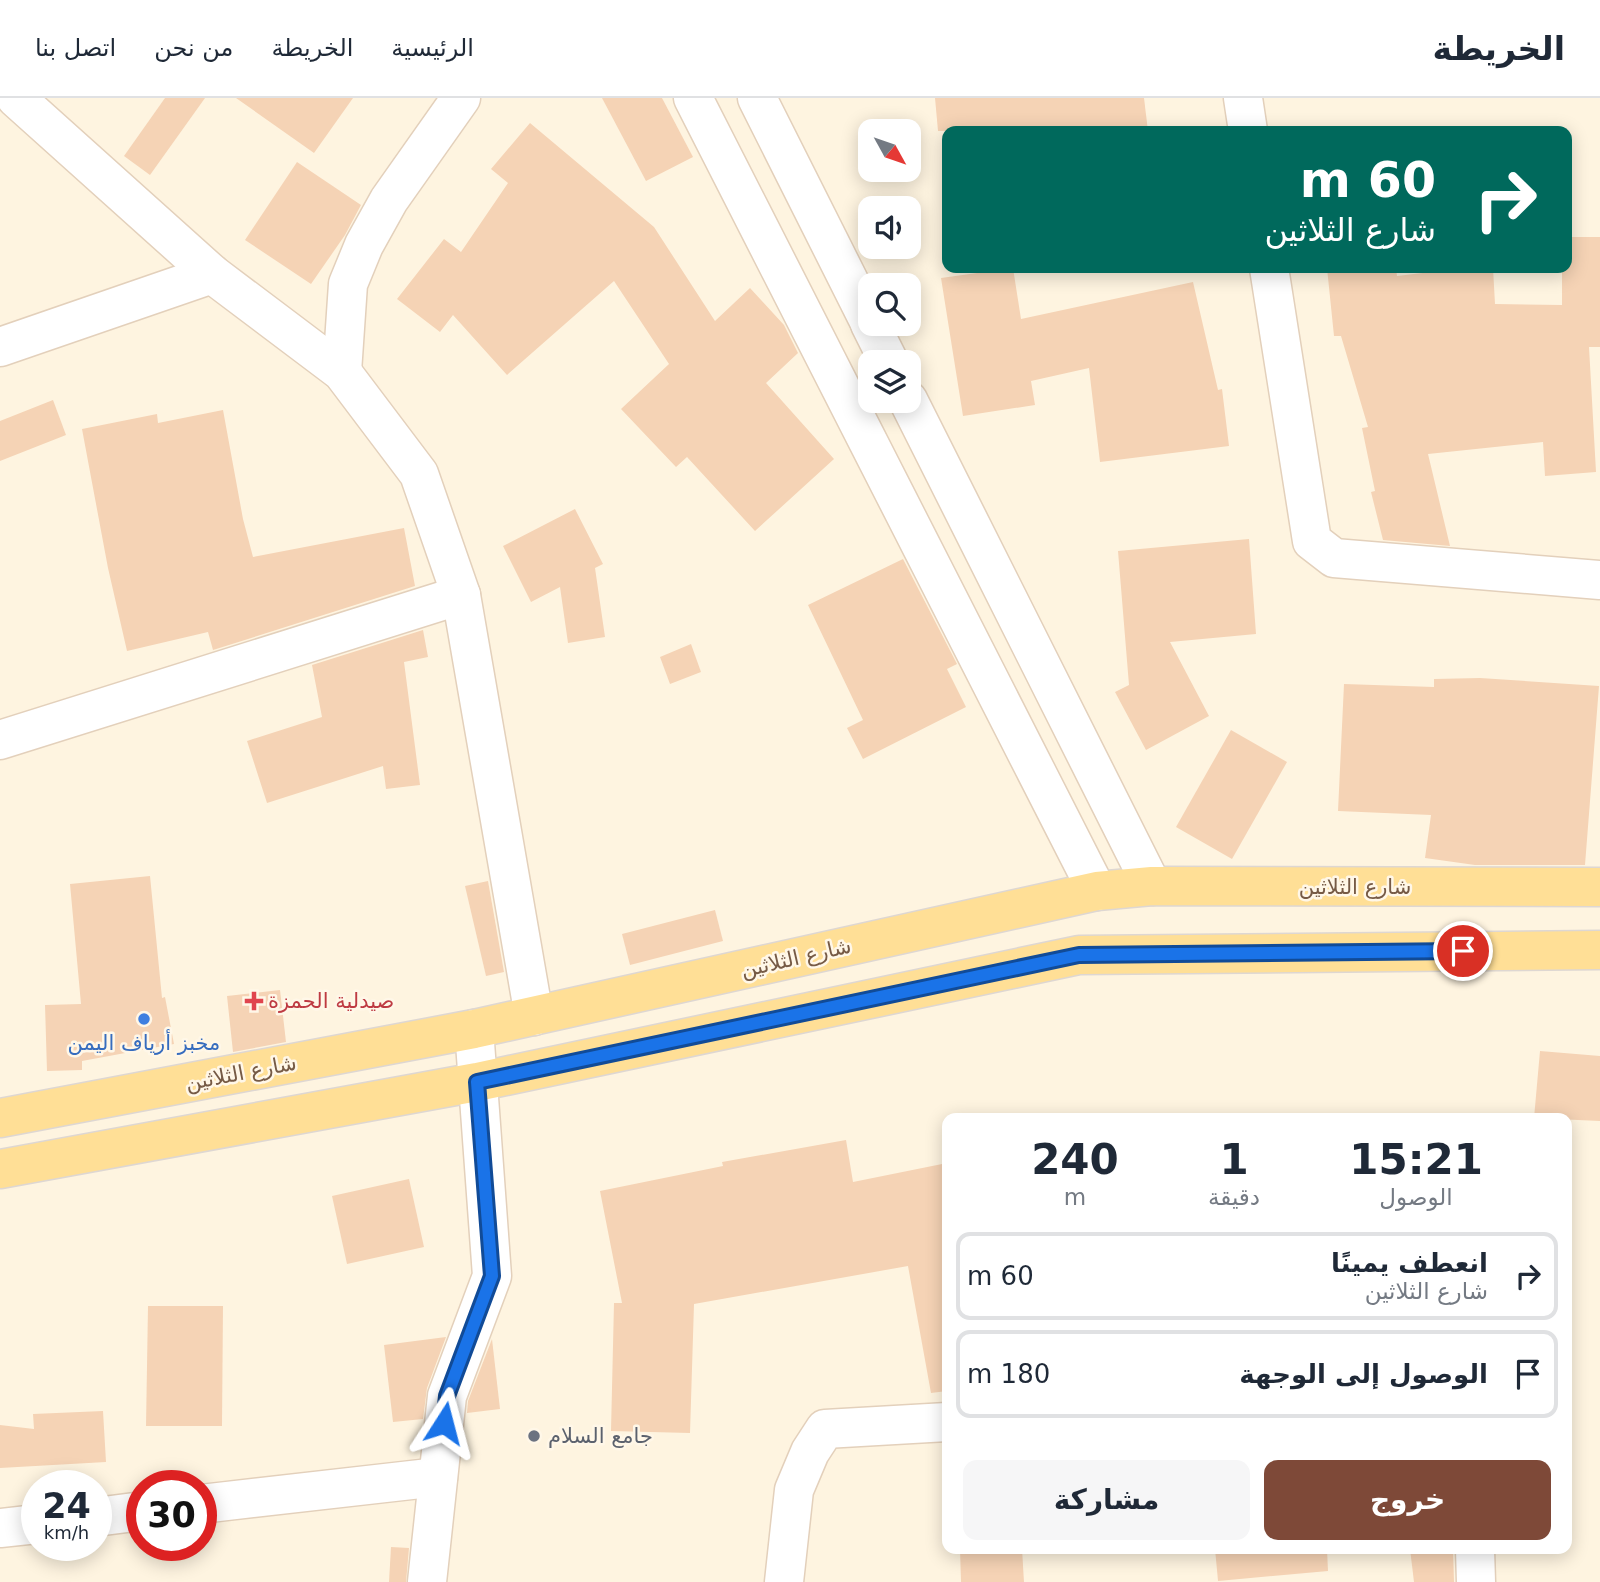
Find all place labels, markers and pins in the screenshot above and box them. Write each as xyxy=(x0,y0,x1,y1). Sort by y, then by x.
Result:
pin xyxy=(1433,921,1493,981)
place label: صيدلية الحمزة xyxy=(268,989,394,1013)
marker: صيدلية الحمزة xyxy=(246,993,262,1009)
marker: مخبز أرياف اليمن xyxy=(136,1011,152,1027)
place label: مخبز أرياف اليمن xyxy=(68,1029,220,1055)
place label: جامع السلام xyxy=(548,1424,653,1448)
marker: جامع السلام xyxy=(526,1428,542,1444)

